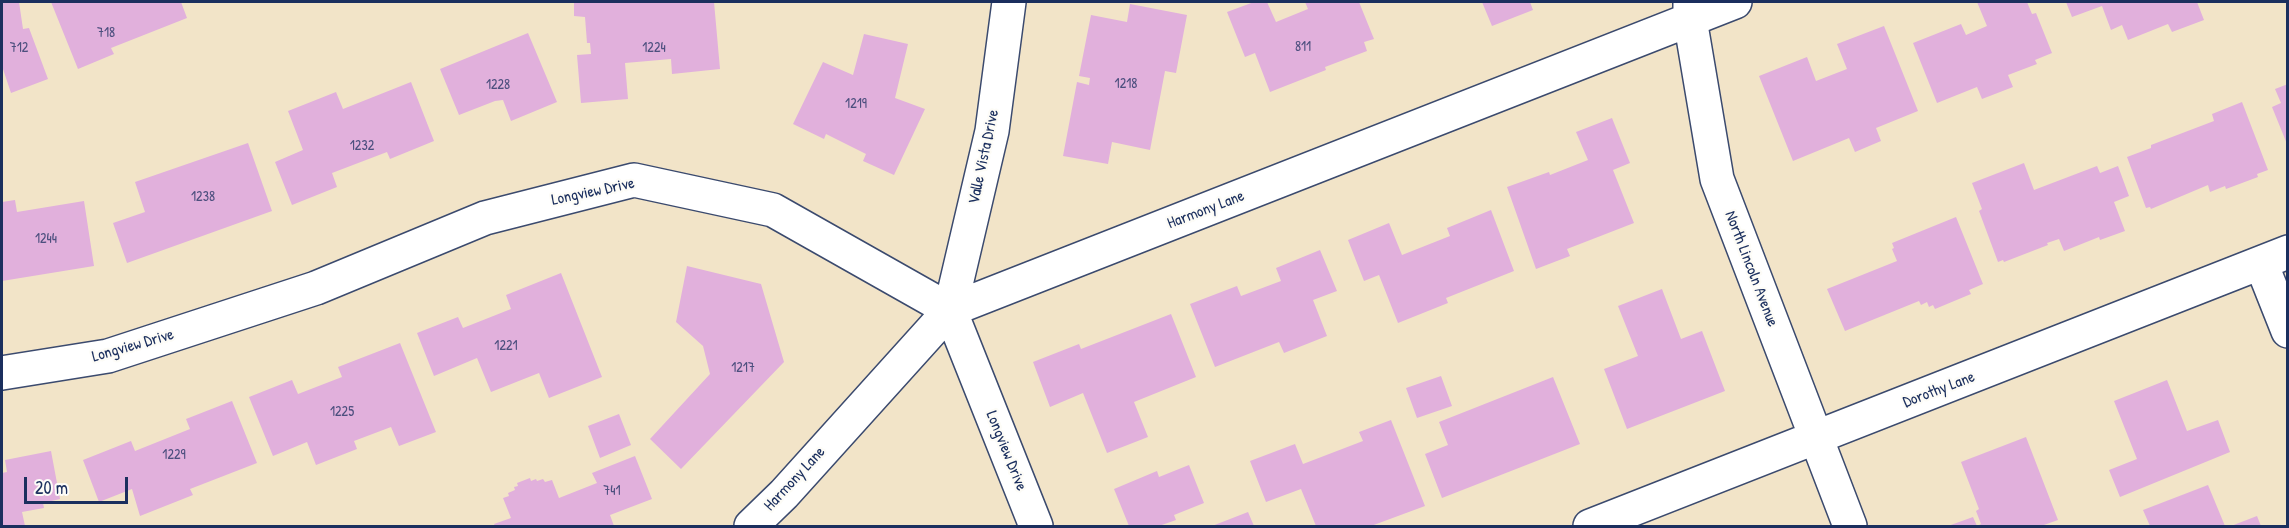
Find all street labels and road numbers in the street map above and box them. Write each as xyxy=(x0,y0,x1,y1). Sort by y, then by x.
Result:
street label: Valle Vista Drive xyxy=(965,108,1003,206)
street label: Longview Drive xyxy=(550,174,636,210)
street label: Harmony Lane xyxy=(1165,187,1247,233)
street label: North Lincoln Avenue xyxy=(1720,209,1782,329)
street label: Longview Drive xyxy=(90,325,176,367)
street label: Dorothy Lane xyxy=(1900,368,1978,412)
street label: Longview Drive xyxy=(981,408,1031,494)
street label: Harmony Lane xyxy=(760,443,830,515)

